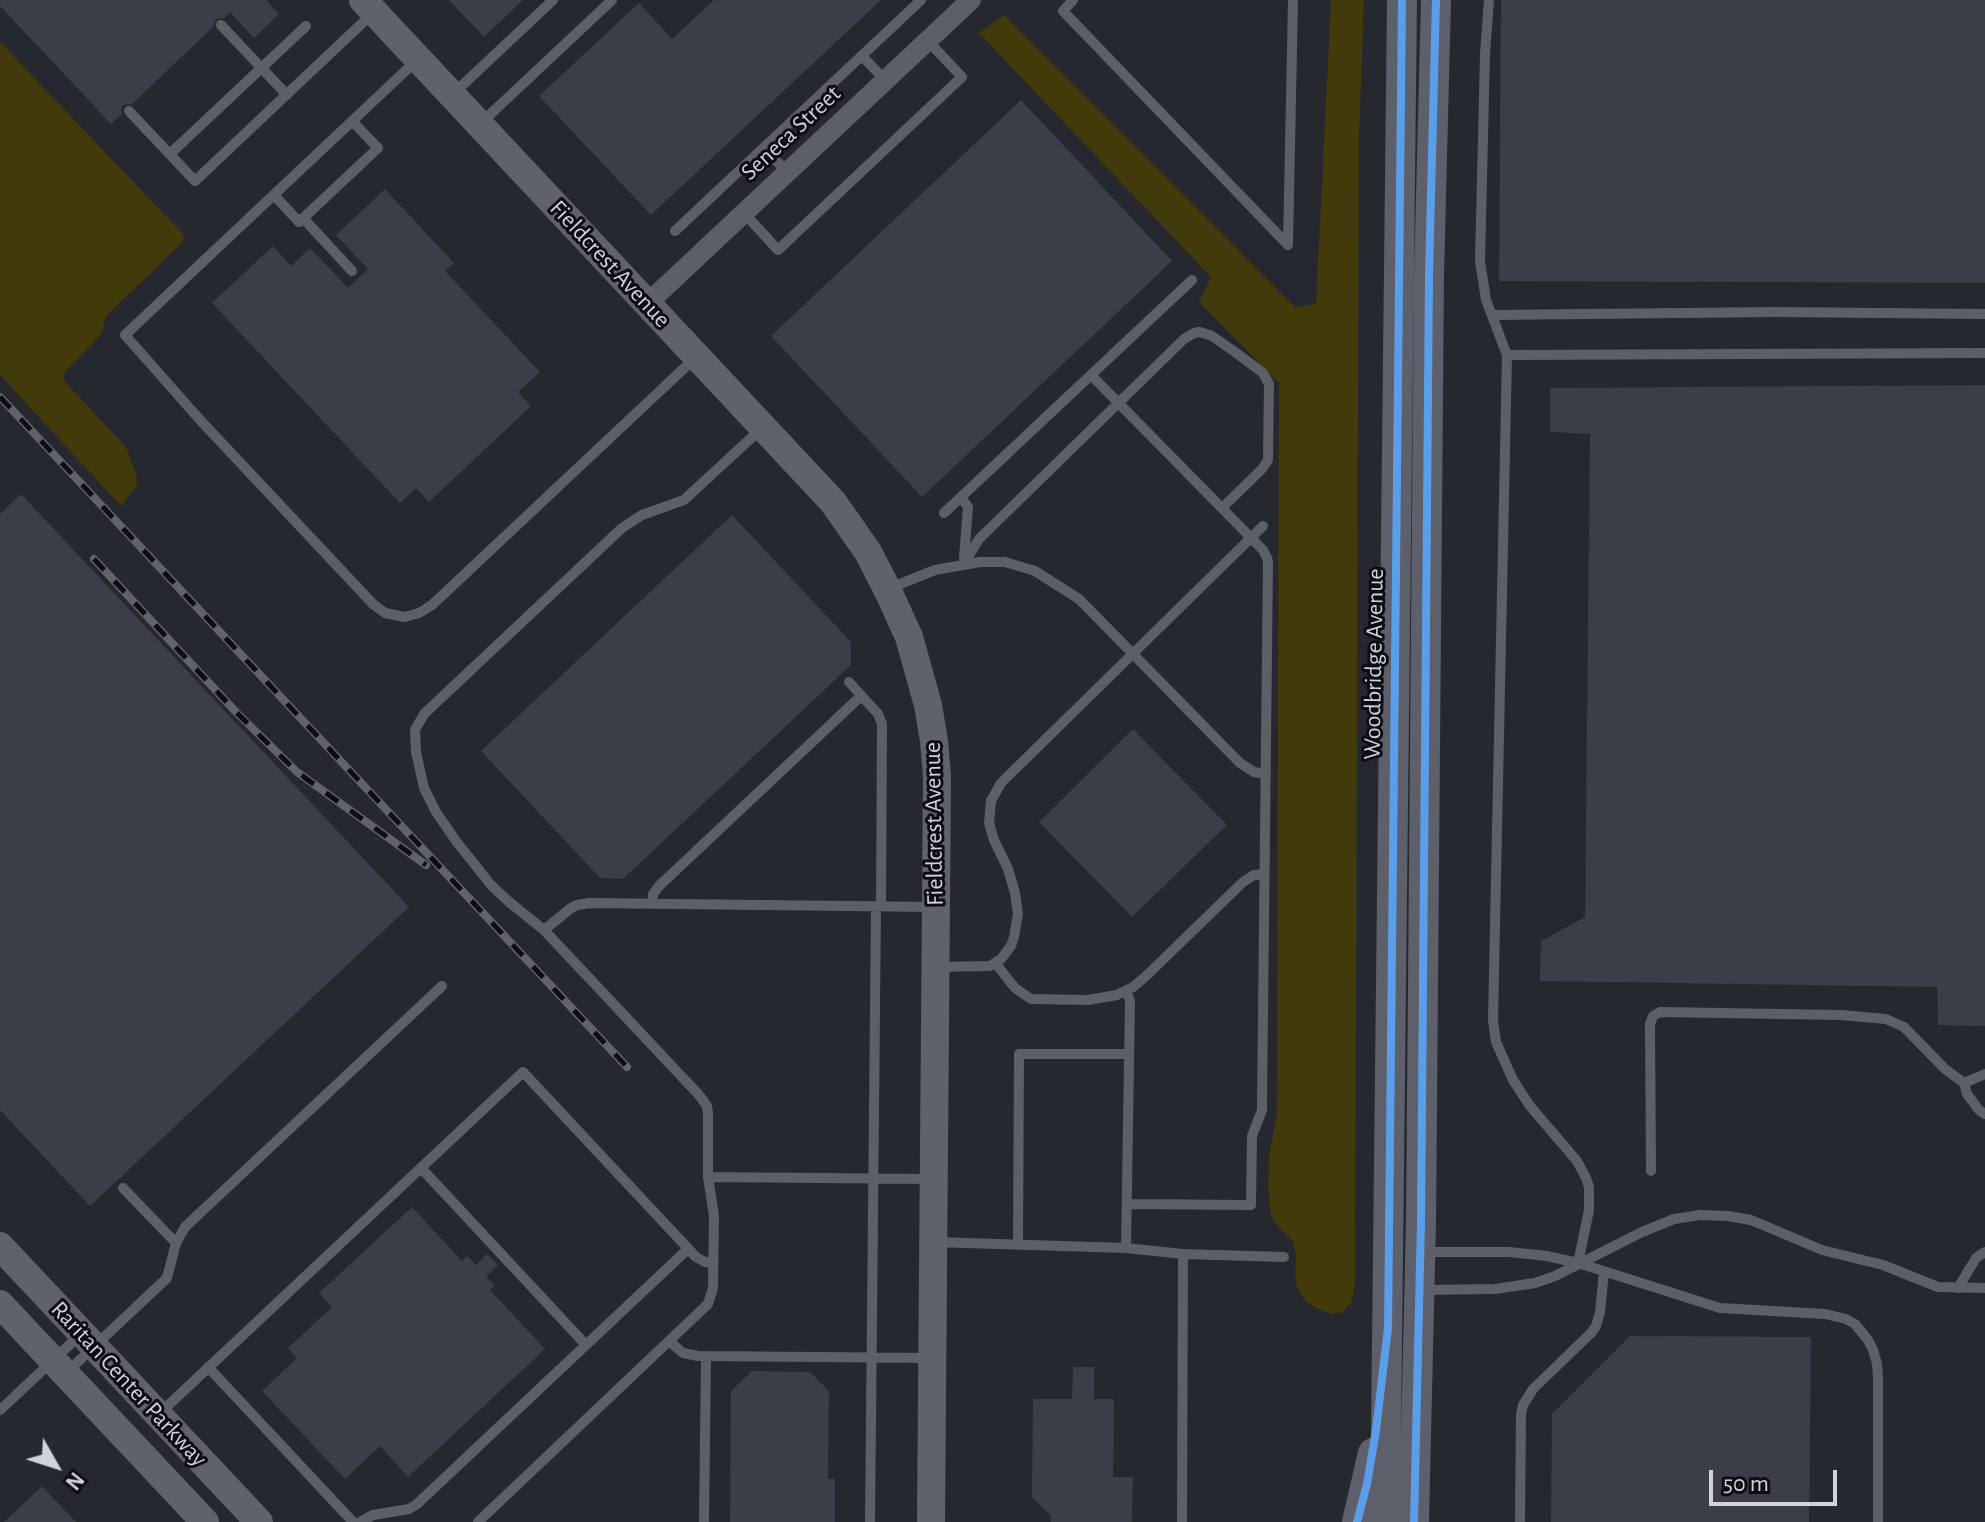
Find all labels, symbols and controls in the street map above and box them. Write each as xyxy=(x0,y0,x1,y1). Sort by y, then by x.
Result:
street label: Seneca Street xyxy=(735,80,847,186)
street label: Fieldcrest Avenue xyxy=(544,194,676,334)
street label: Woodbridge Avenue xyxy=(1358,568,1390,760)
street label: Fieldcrest Avenue xyxy=(918,742,950,906)
street label: Raritan Center Parkway xyxy=(45,1295,213,1473)
north arrow xyxy=(16,1426,96,1506)
scale bar xyxy=(1713,1454,1841,1504)
text: N xyxy=(61,1468,88,1494)
text: 50 m xyxy=(1723,1472,1769,1496)

